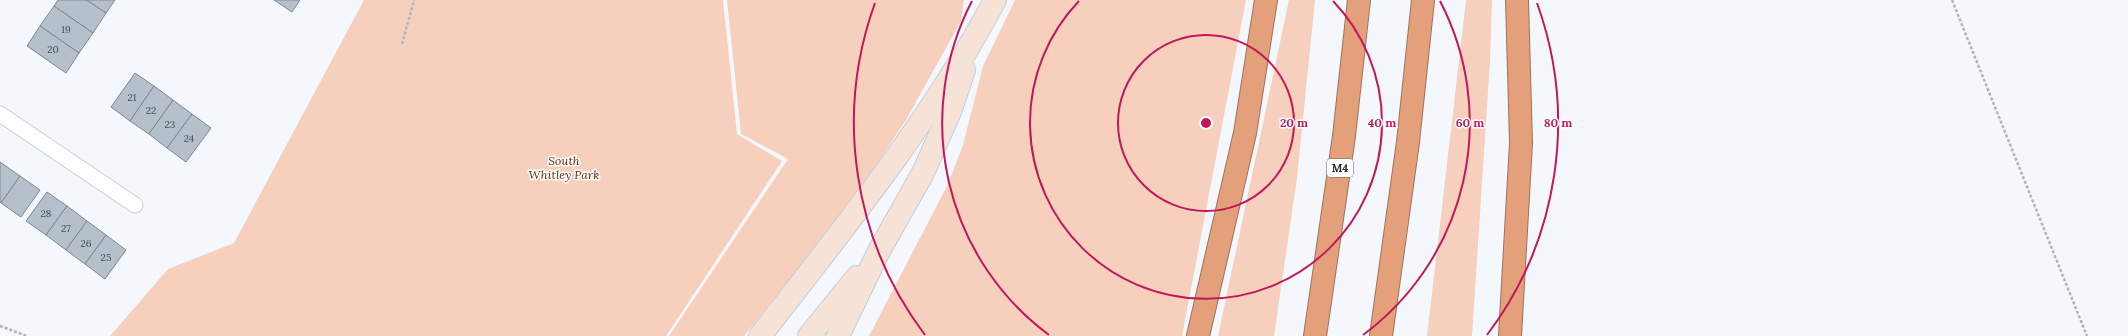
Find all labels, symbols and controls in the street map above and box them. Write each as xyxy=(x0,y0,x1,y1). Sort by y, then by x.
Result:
house number: 19 xyxy=(61,23,71,36)
house number: 20 xyxy=(47,43,59,56)
house number: 21 xyxy=(127,91,137,104)
house number: 22 xyxy=(146,104,156,117)
text: 20 m xyxy=(1280,115,1308,130)
text: 40 m xyxy=(1368,115,1396,130)
text: 60 m xyxy=(1456,115,1484,130)
text: 80 m xyxy=(1544,115,1572,130)
centre of rings xyxy=(1199,116,1213,130)
house number: 23 xyxy=(165,118,176,131)
house number: 24 xyxy=(184,132,195,145)
park label: South Whitley Park xyxy=(528,153,600,182)
road number: M4 xyxy=(1327,159,1353,177)
house number: 28 xyxy=(41,207,52,220)
house number: 27 xyxy=(61,222,71,235)
house number: 26 xyxy=(80,237,92,250)
house number: 25 xyxy=(101,251,111,264)

